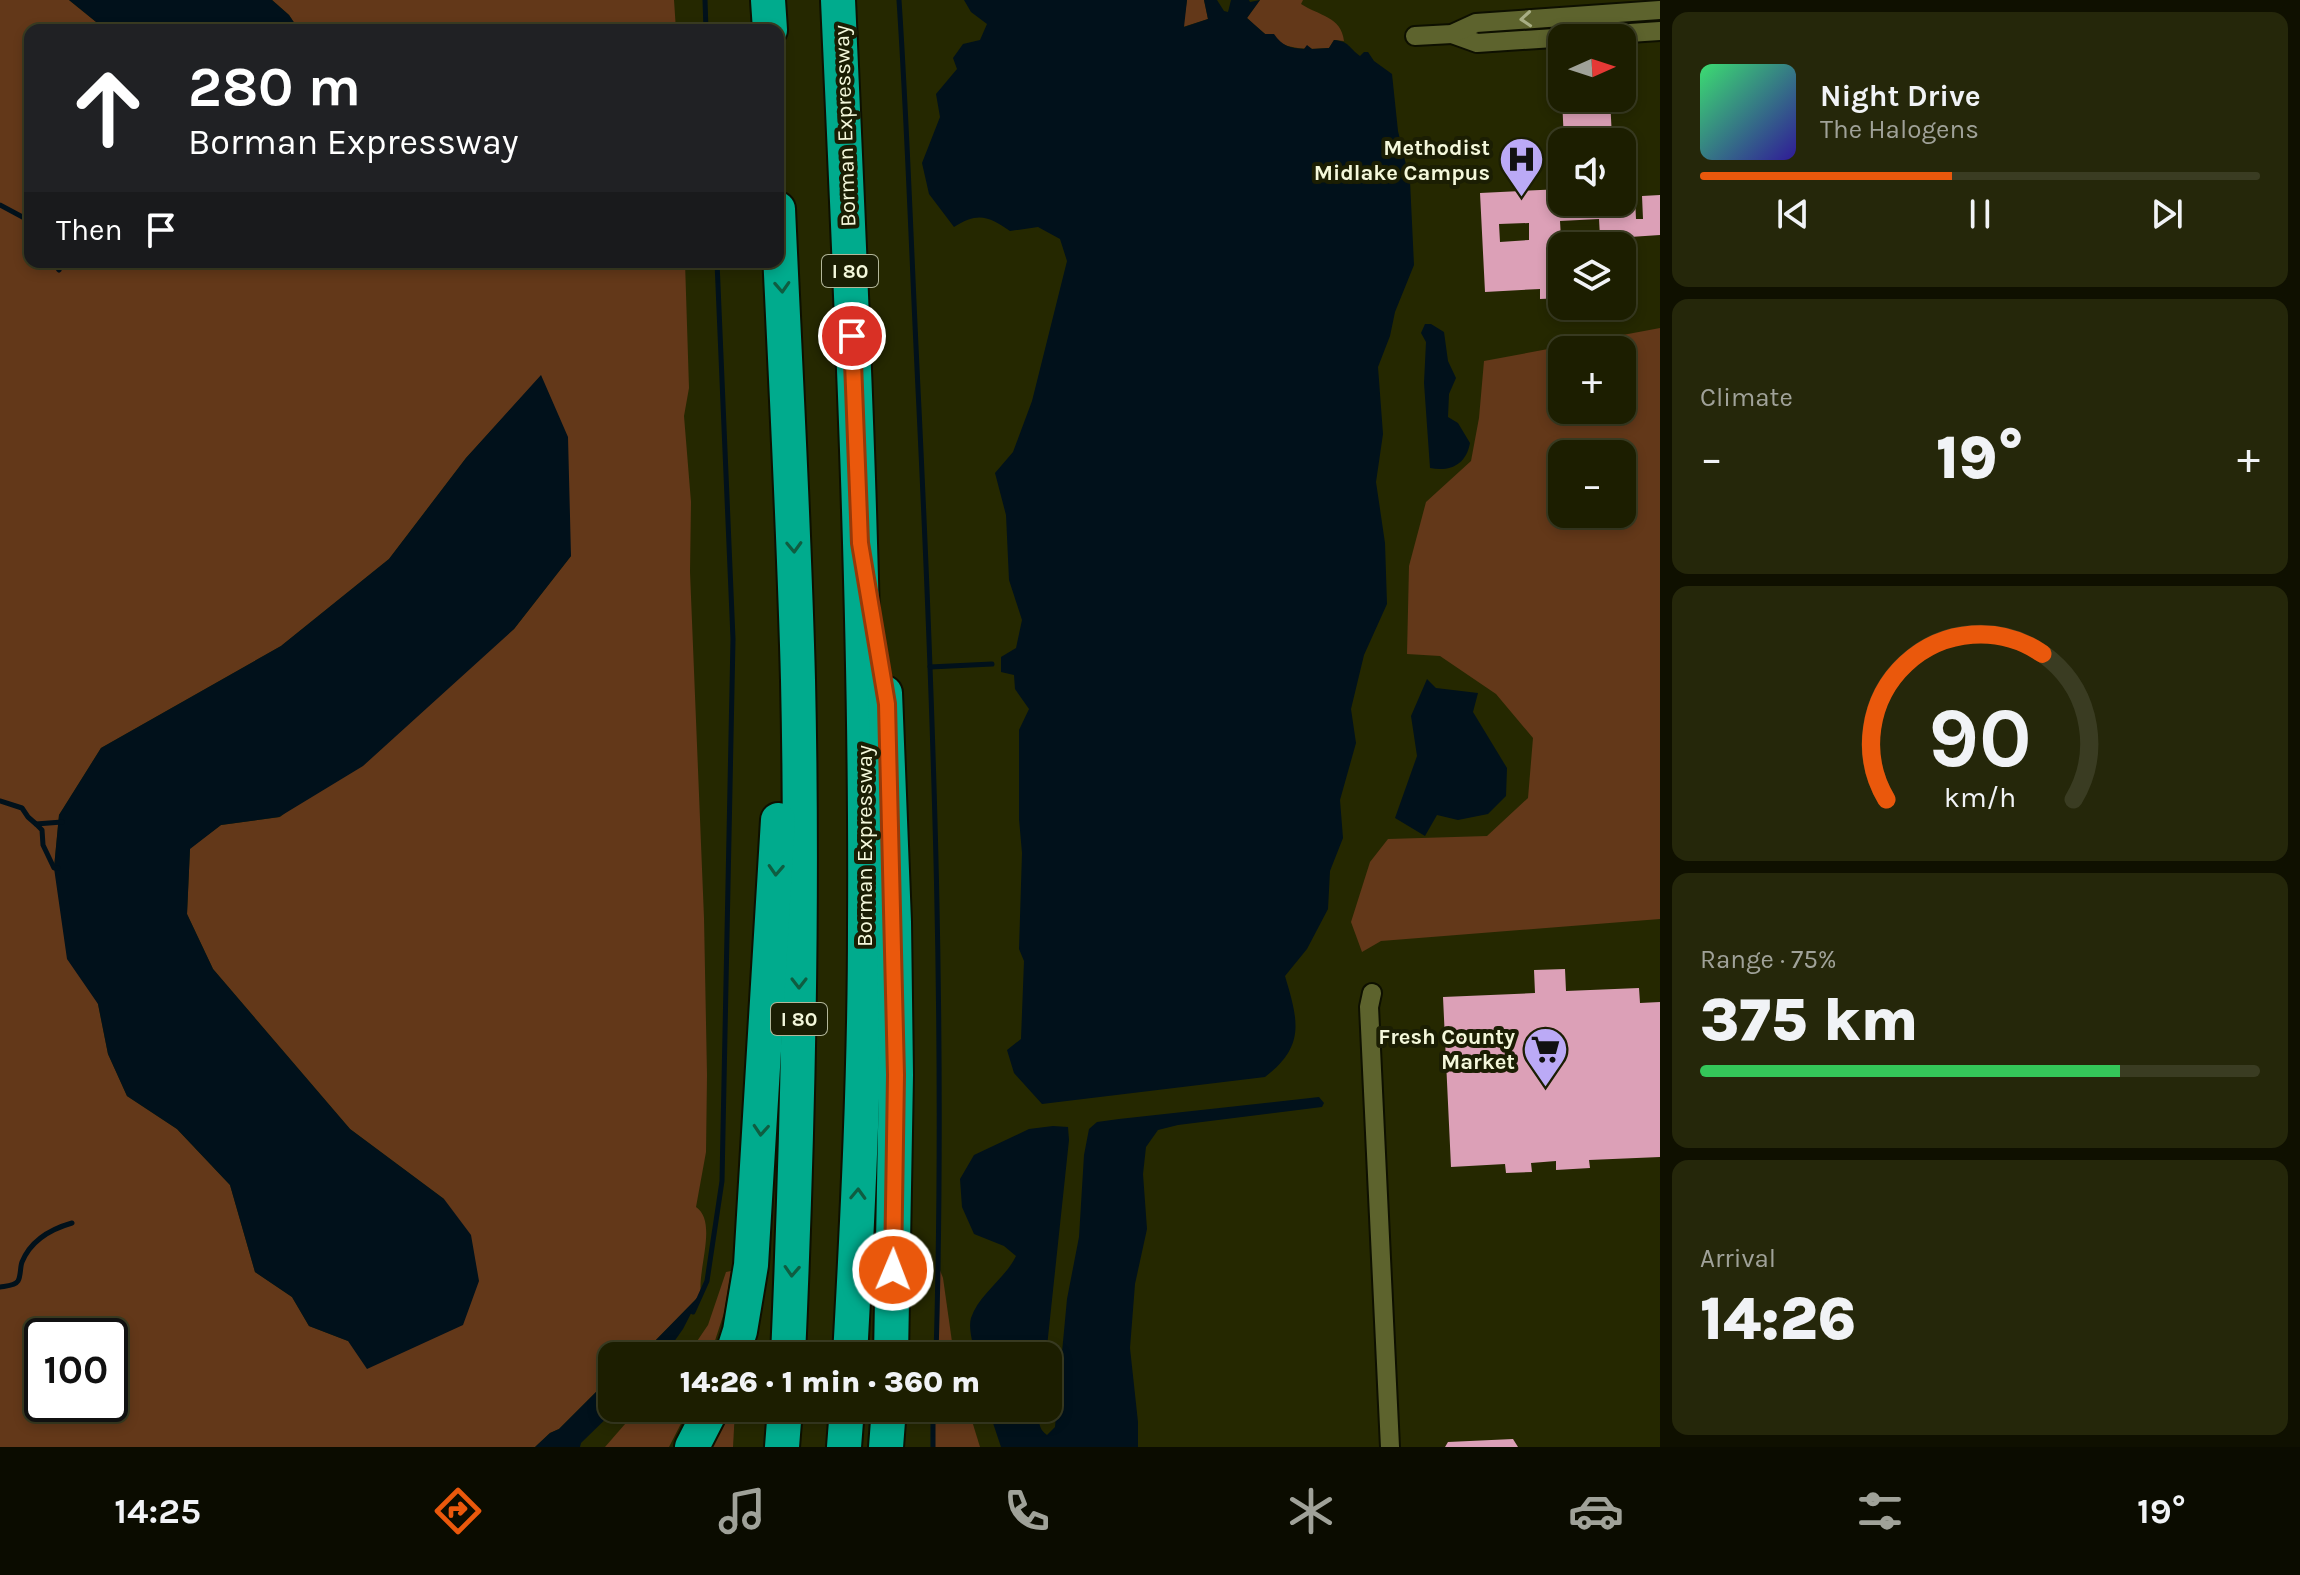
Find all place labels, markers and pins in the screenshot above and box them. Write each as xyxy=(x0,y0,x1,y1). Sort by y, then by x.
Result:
place label: Methodist Midlake Campus xyxy=(1314,135,1490,186)
hospital icon: Methodist Midlake Campus xyxy=(1497,136,1545,199)
pin xyxy=(818,302,886,370)
place label: Fresh County Market xyxy=(1378,1024,1515,1075)
supermarket icon: Fresh County Market xyxy=(1522,1025,1570,1088)

